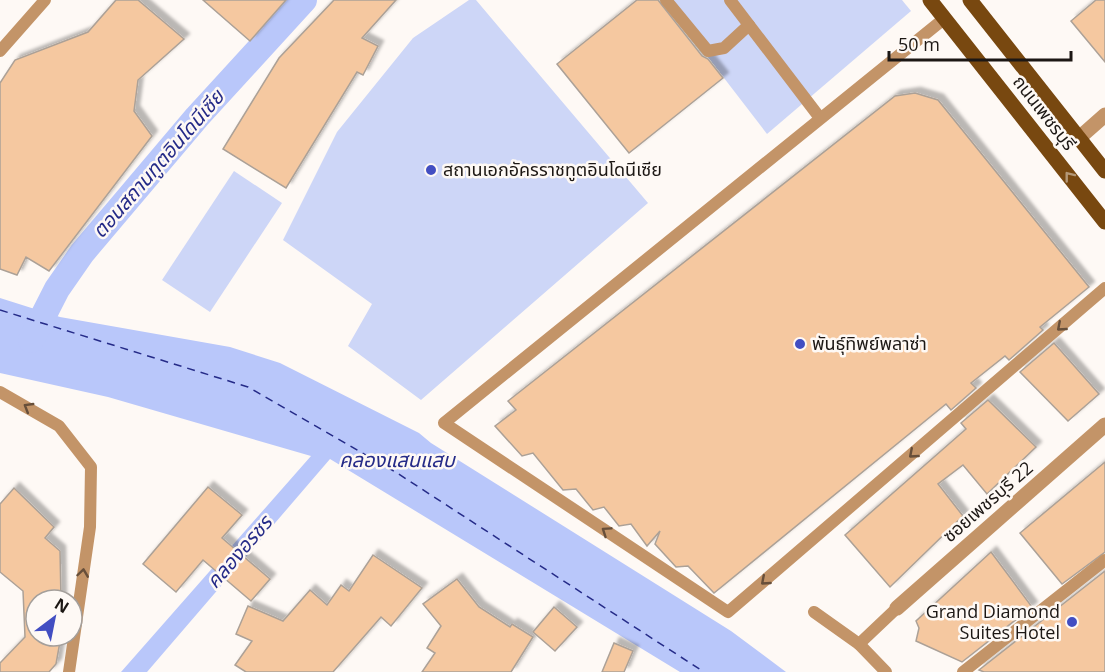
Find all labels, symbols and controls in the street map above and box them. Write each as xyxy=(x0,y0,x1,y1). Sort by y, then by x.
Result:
scale bar xyxy=(889,24,1070,62)
text: 50 m xyxy=(898,32,940,56)
street label: ถนนเพชรบุรี xyxy=(1008,70,1082,155)
water label: ตอนสถานทูตอินโดนีเซีย xyxy=(86,82,231,244)
place label: สถานเอกอัครราชทูตอินโดนีเซีย xyxy=(443,157,662,182)
marker: สถานเอกอัครราชทูตอินโดนีเซีย xyxy=(424,163,438,177)
one-way arrow xyxy=(1065,172,1076,183)
one-way arrow xyxy=(1057,319,1068,330)
place label: พันธุ์ทิพย์พลาซ่า xyxy=(812,331,927,355)
marker: พันธุ์ทิพย์พลาซ่า xyxy=(793,337,807,351)
one-way arrow xyxy=(24,402,34,414)
water label: คลองแสนแสบ xyxy=(339,446,457,473)
one-way arrow xyxy=(909,446,920,457)
street label: ซอยเพชรบุรี 22 xyxy=(937,455,1038,547)
water label: คลองอรชร xyxy=(200,509,278,594)
one-way arrow xyxy=(602,527,613,538)
one-way arrow xyxy=(77,568,89,577)
one-way arrow xyxy=(761,573,772,584)
north arrow xyxy=(24,588,84,648)
text: N xyxy=(51,593,73,618)
place label: Grand Diamond Suites Hotel xyxy=(926,599,1060,644)
marker: Grand Diamond Suites Hotel xyxy=(1065,615,1079,629)

